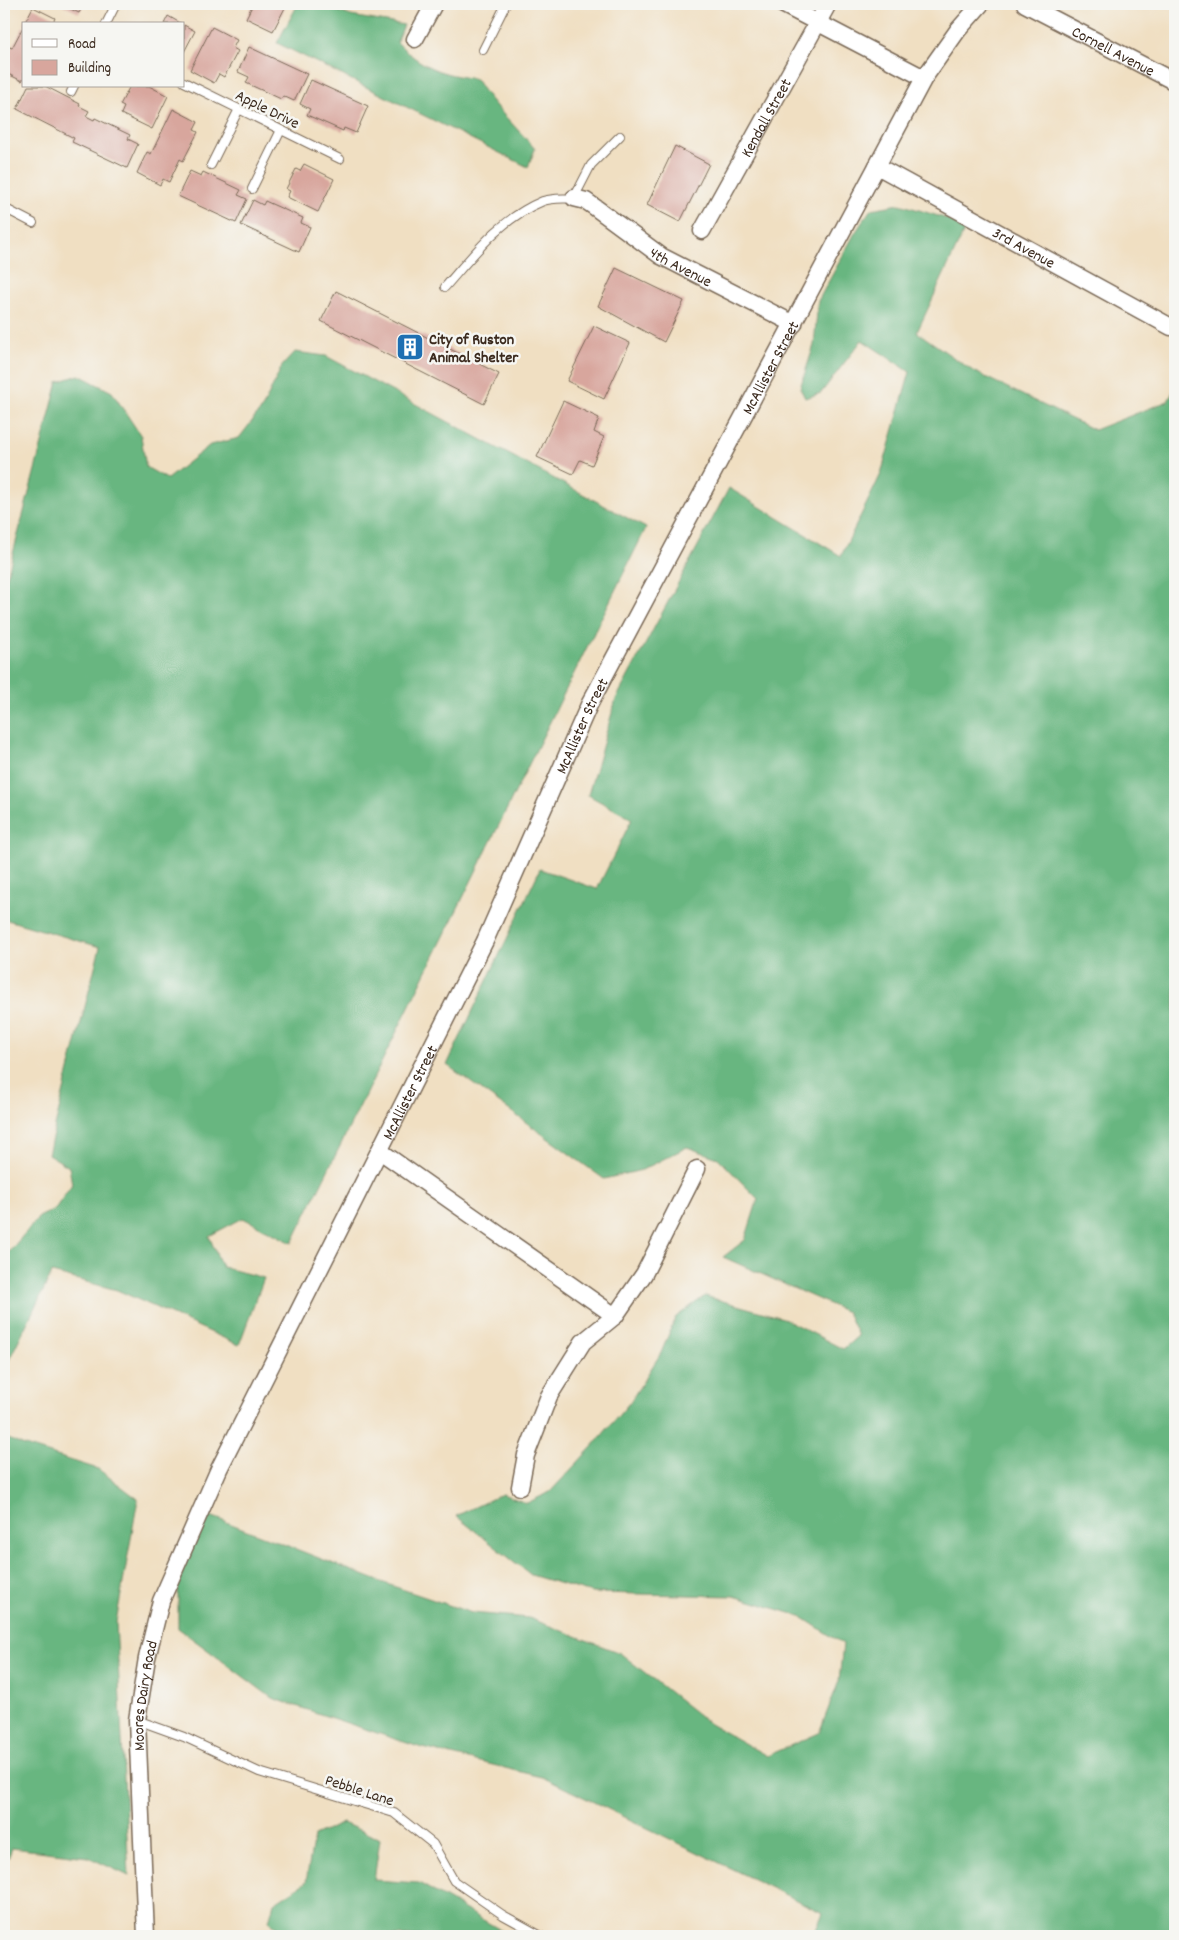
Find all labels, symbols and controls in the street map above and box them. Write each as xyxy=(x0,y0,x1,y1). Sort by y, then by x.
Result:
street label: Cornell Avenue xyxy=(1067,21,1158,83)
legend xyxy=(22,22,185,88)
text: Road xyxy=(68,34,96,56)
text: Building xyxy=(68,58,111,80)
street label: Kendall Street xyxy=(736,75,799,162)
street label: Apple Drive xyxy=(231,85,303,136)
street label: 3rd Avenue xyxy=(988,222,1059,275)
street label: 4th Avenue xyxy=(644,242,715,294)
street label: McAllister Street xyxy=(737,317,806,419)
place label: City of Ruston Animal Shelter xyxy=(429,329,519,370)
building icon: City of Ruston Animal Shelter xyxy=(395,332,425,362)
street label: McAllister Street xyxy=(551,674,615,778)
street label: McAllister Street xyxy=(378,1042,445,1144)
street label: Moores Dairy Road xyxy=(128,1638,165,1751)
street label: Pebble Lane xyxy=(322,1769,397,1813)

